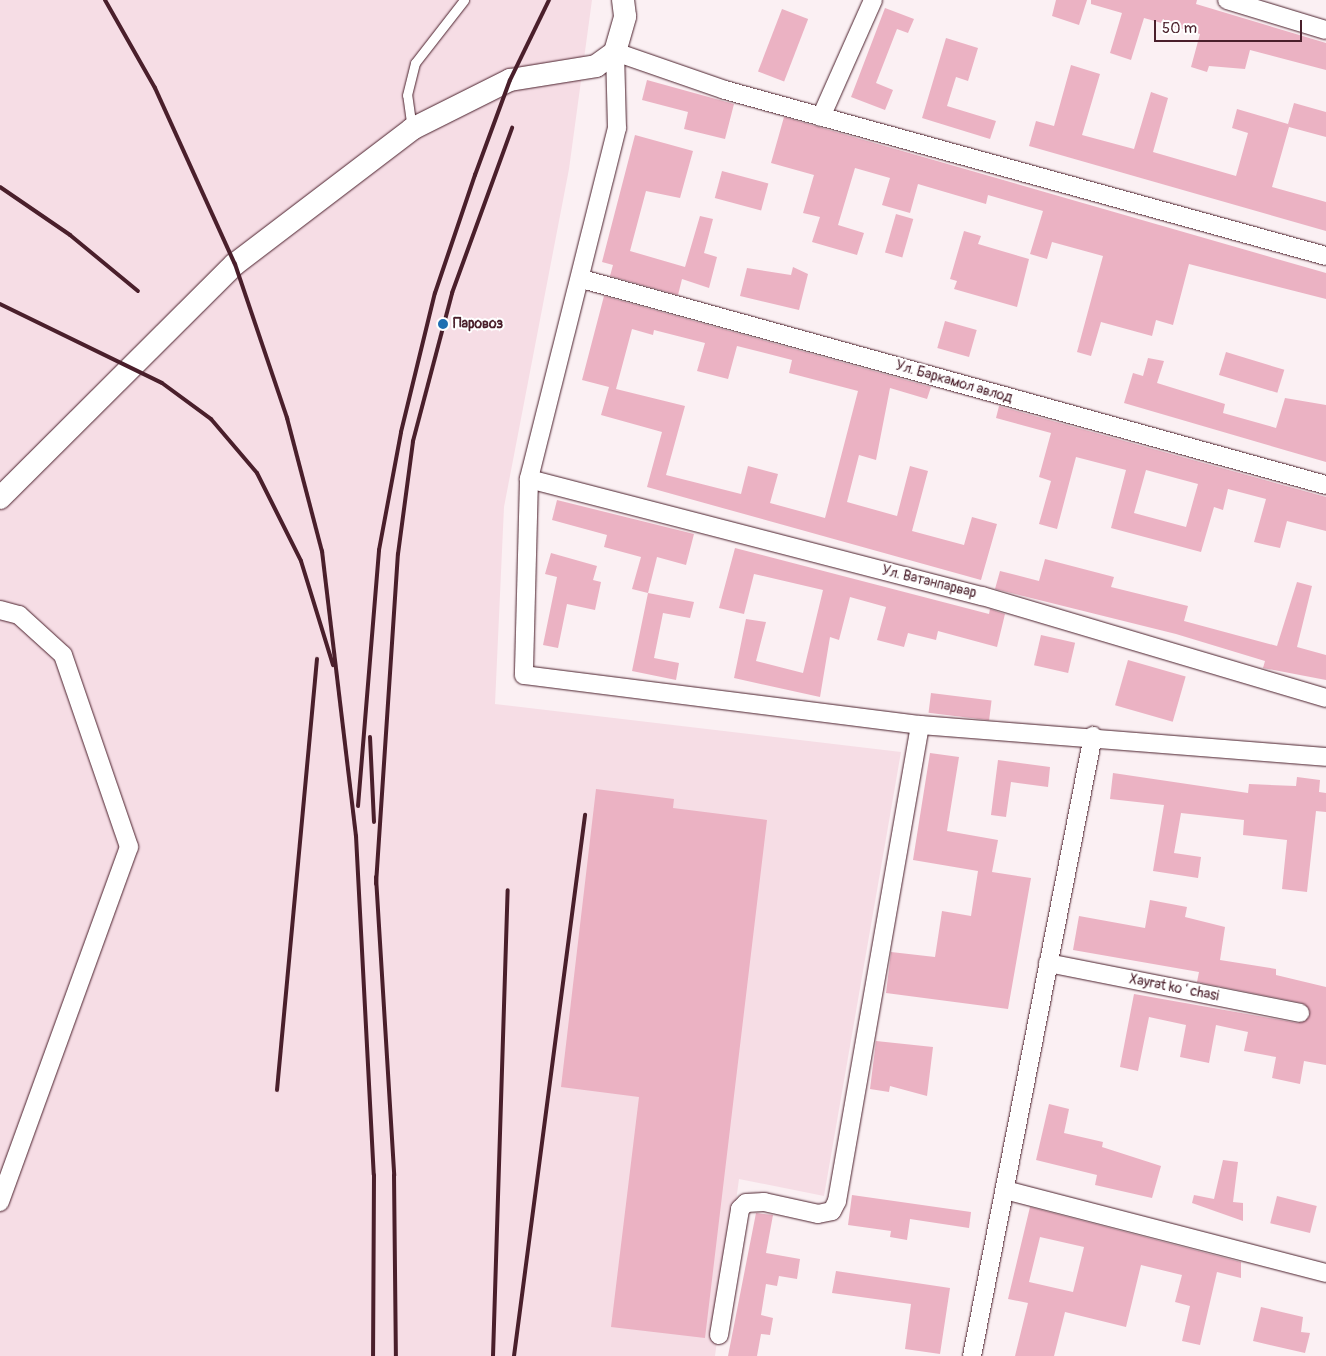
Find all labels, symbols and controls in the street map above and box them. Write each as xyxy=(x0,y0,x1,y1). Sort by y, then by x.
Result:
scale bar xyxy=(1156,10,1304,42)
text: 50 m xyxy=(1162,19,1197,38)
place label: Паровоз xyxy=(453,316,503,332)
marker: Паровоз xyxy=(437,318,449,330)
street label: Ул. Баркамол авлод xyxy=(894,357,1014,407)
street label: Ул. Ватанпарвар xyxy=(880,562,978,602)
street label: Xayrat koʻchasi xyxy=(1128,971,1220,1005)

